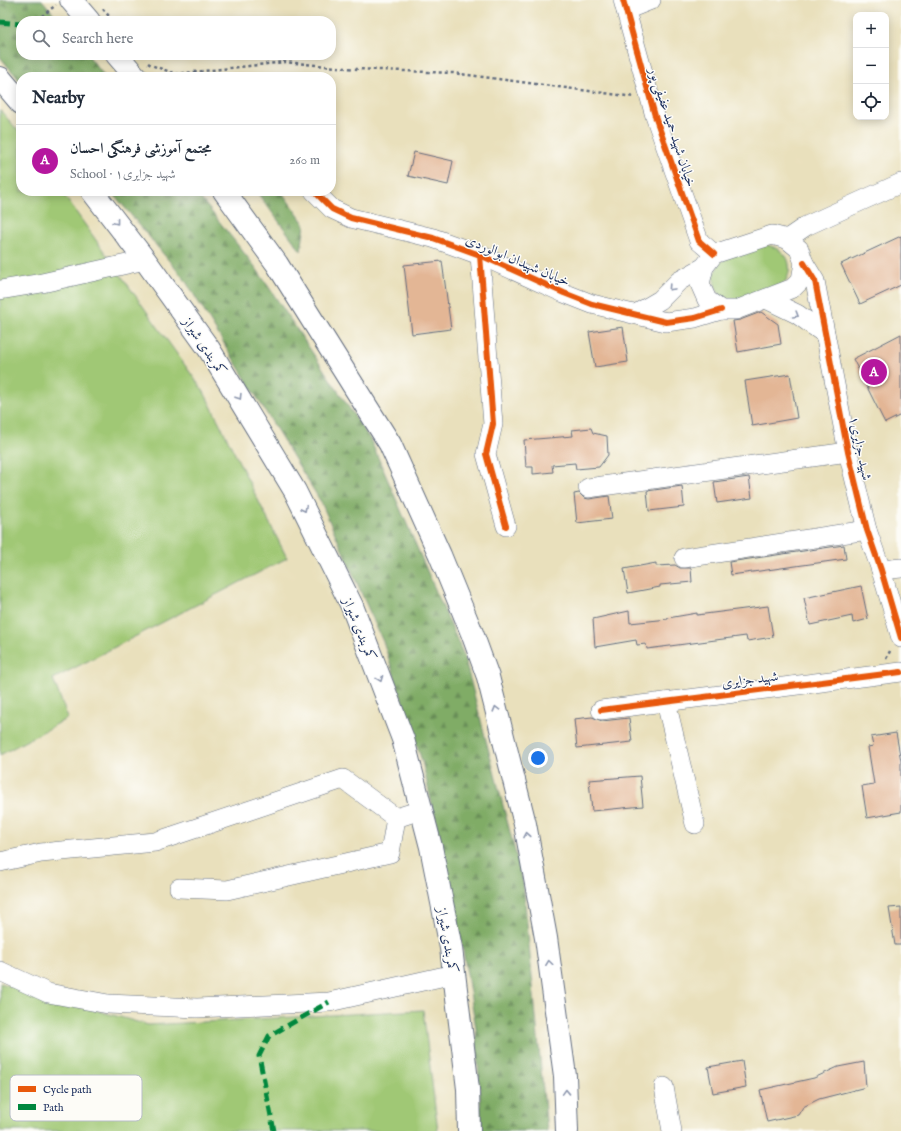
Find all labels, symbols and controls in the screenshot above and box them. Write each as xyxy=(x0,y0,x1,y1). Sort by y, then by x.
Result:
map controls xyxy=(853,12,889,120)
button: + xyxy=(853,12,889,48)
search box xyxy=(16,16,336,60)
icon: search xyxy=(30,27,52,49)
text: Search here xyxy=(62,29,133,48)
button: − xyxy=(853,48,889,84)
street label: خیابان شهید حمید عفیفی پور xyxy=(643,63,700,190)
button: locate xyxy=(853,84,889,120)
text: Nearby xyxy=(32,88,85,109)
text: مجتمع آموزشی فرهنگی احسان xyxy=(70,139,211,158)
text: A xyxy=(41,152,49,169)
text: 260 m xyxy=(289,152,320,169)
text: School · شهید جزایری۱ xyxy=(70,166,176,183)
one-way arrow xyxy=(111,217,118,224)
street label: خیابان شهیدان ابوالوردی xyxy=(463,231,572,291)
one-way arrow xyxy=(668,283,676,291)
one-way arrow xyxy=(792,310,799,317)
street label: کمربندی شیراز xyxy=(177,312,230,379)
pin: A xyxy=(861,357,887,387)
one-way arrow xyxy=(234,393,242,400)
street label: شهید جزایری۱ xyxy=(844,414,876,482)
one-way arrow xyxy=(299,505,307,512)
street label: کمربندی شیراز xyxy=(337,593,380,664)
street label: شهید جزایری xyxy=(721,668,780,692)
one-way arrow xyxy=(375,675,383,682)
one-way arrow xyxy=(492,706,501,713)
your location xyxy=(528,748,548,768)
one-way arrow xyxy=(523,832,532,838)
street label: کمربندی شیراز xyxy=(432,904,462,975)
one-way arrow xyxy=(545,960,554,966)
legend xyxy=(10,1075,142,1121)
text: Cycle path xyxy=(43,1083,92,1097)
one-way arrow xyxy=(562,1089,570,1095)
text: Path xyxy=(43,1101,64,1115)

